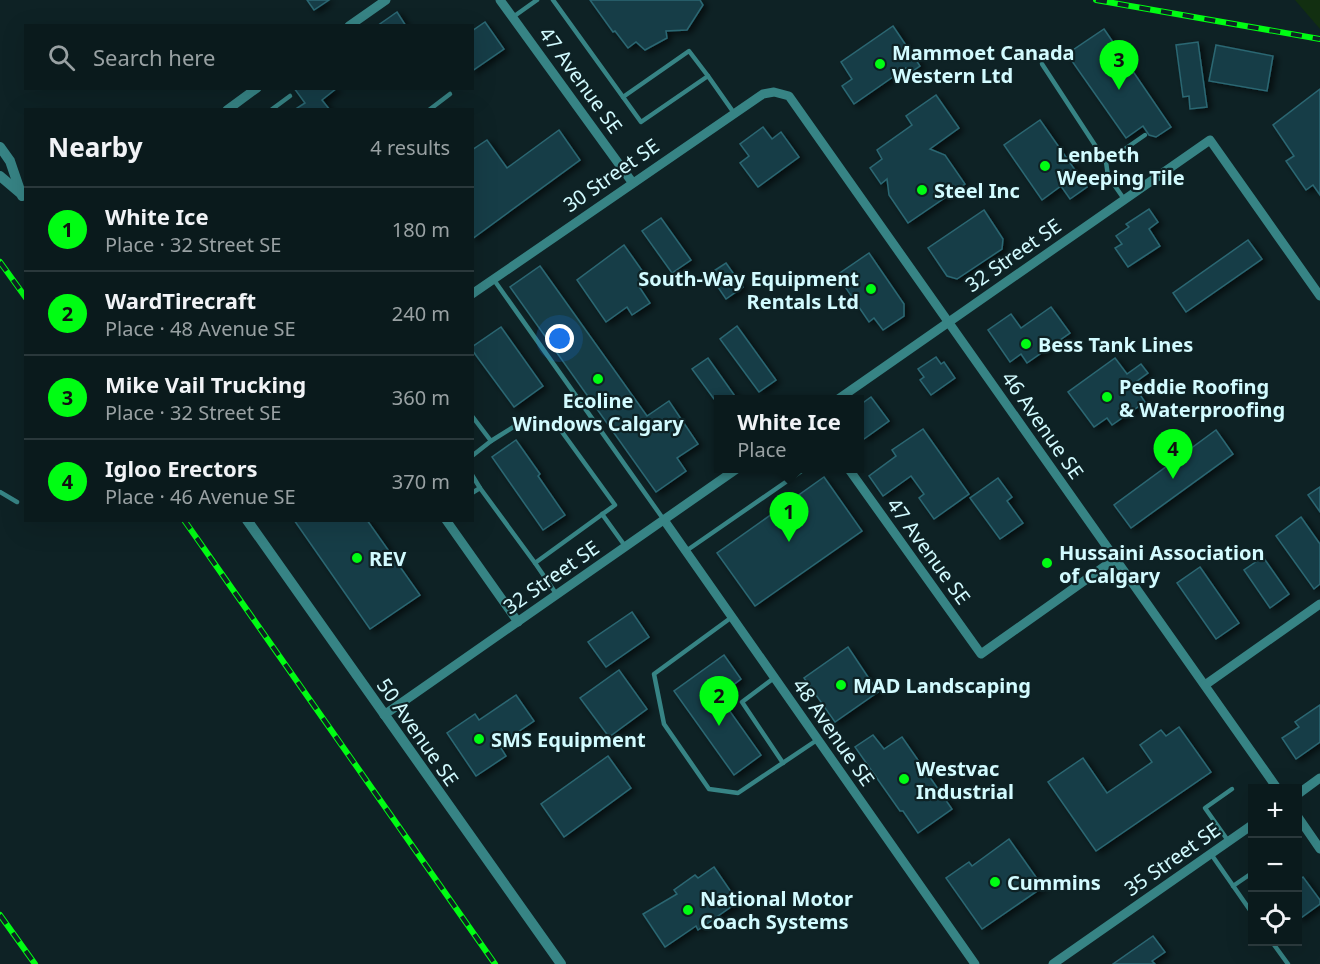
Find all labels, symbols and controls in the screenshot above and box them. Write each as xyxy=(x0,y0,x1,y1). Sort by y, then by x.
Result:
street label: 47 Avenue SE xyxy=(533,21,629,139)
search box xyxy=(24,24,474,90)
place label: Mammoet Canada Western Ltd xyxy=(892,39,1075,89)
pin: 3 xyxy=(1100,40,1138,90)
icon: search xyxy=(45,41,78,74)
text: Search here xyxy=(93,42,215,72)
marker: Mammoet Canada Western Ltd xyxy=(873,57,887,71)
text: Nearby xyxy=(48,129,143,165)
street label: 30 Street SE xyxy=(558,132,664,218)
text: 4 results xyxy=(370,134,450,161)
place label: Lenbeth Weeping Tile xyxy=(1057,141,1185,191)
marker: Lenbeth Weeping Tile xyxy=(1038,159,1052,173)
place label: Steel Inc xyxy=(934,177,1020,204)
marker: Steel Inc xyxy=(915,183,929,197)
text: White Ice xyxy=(105,201,209,231)
street label: 32 Street SE xyxy=(960,212,1066,298)
text: 1 xyxy=(62,216,73,243)
text: 180 m xyxy=(392,216,450,243)
text: Place · 32 Street SE xyxy=(105,231,281,258)
place label: South-Way Equipment Rentals Ltd xyxy=(638,265,859,315)
marker: South-Way Equipment Rentals Ltd xyxy=(864,282,878,296)
text: WardTirecraft xyxy=(105,285,256,315)
text: 2 xyxy=(62,300,73,327)
text: 240 m xyxy=(392,300,450,327)
text: Place · 48 Avenue SE xyxy=(105,315,296,342)
your location xyxy=(545,324,574,353)
place label: Bess Tank Lines xyxy=(1038,331,1193,358)
marker: Bess Tank Lines xyxy=(1019,337,1033,351)
street label: 46 Avenue SE xyxy=(996,366,1090,484)
text: Mike Vail Trucking xyxy=(105,369,306,399)
marker: Ecoline Windows Calgary xyxy=(591,372,605,386)
place label: Peddie Roofing & Waterproofing xyxy=(1119,373,1285,423)
text: 3 xyxy=(62,384,73,411)
text: 360 m xyxy=(392,384,450,411)
place label: Ecoline Windows Calgary xyxy=(512,387,684,437)
marker: Peddie Roofing & Waterproofing xyxy=(1100,390,1114,404)
popup xyxy=(714,395,864,473)
text: Place · 32 Street SE xyxy=(105,399,281,426)
text: White Ice xyxy=(737,406,841,436)
pin: 4 xyxy=(1154,430,1192,479)
text: Place xyxy=(737,436,787,463)
text: Igloo Erectors xyxy=(105,453,258,483)
text: 4 xyxy=(62,468,73,495)
text: 370 m xyxy=(392,468,450,495)
text: Place · 46 Avenue SE xyxy=(105,483,296,510)
pin: 1 xyxy=(770,492,808,542)
street label: 47 Avenue SE xyxy=(881,492,977,610)
street label: 32 Street SE xyxy=(498,534,604,620)
place label: Hussaini Association of Calgary xyxy=(1059,539,1264,589)
place label: REV xyxy=(369,545,406,572)
marker: REV xyxy=(350,551,364,565)
marker: Hussaini Association of Calgary xyxy=(1040,556,1054,570)
place label: MAD Landscaping xyxy=(853,672,1031,699)
street label: 50 Avenue SE xyxy=(371,673,465,791)
street label: 48 Avenue SE xyxy=(787,673,881,791)
pin: 2 xyxy=(700,676,738,726)
marker: MAD Landscaping xyxy=(834,678,848,692)
place label: SMS Equipment xyxy=(491,726,646,753)
marker: SMS Equipment xyxy=(472,732,486,746)
place label: Westvac Industrial xyxy=(916,755,1014,805)
marker: Westvac Industrial xyxy=(897,772,911,786)
map controls xyxy=(1248,784,1302,946)
button: + xyxy=(1248,784,1302,838)
street label: 35 Street SE xyxy=(1119,816,1225,902)
button: − xyxy=(1248,838,1302,892)
place label: Cummins xyxy=(1007,869,1101,896)
marker: Cummins xyxy=(988,875,1002,889)
place label: National Motor Coach Systems xyxy=(700,885,853,935)
button: locate xyxy=(1248,892,1302,946)
marker: National Motor Coach Systems xyxy=(681,903,695,917)

